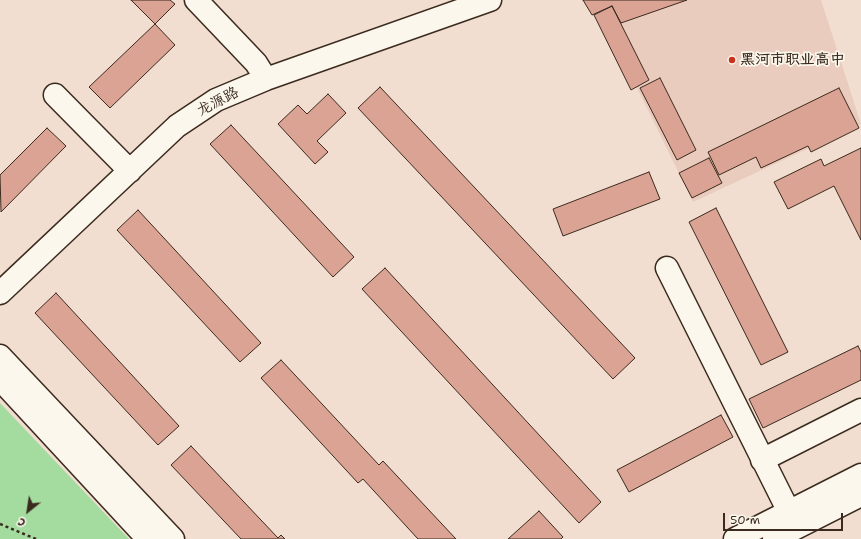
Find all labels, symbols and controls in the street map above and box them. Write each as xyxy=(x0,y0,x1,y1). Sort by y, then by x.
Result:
place label: 黑河市职业高中 xyxy=(740,51,845,69)
marker: 黑河市职业高中 xyxy=(727,55,737,65)
street label: 龙源路 xyxy=(194,83,242,121)
north arrow xyxy=(8,491,48,531)
scale bar xyxy=(725,505,845,531)
text: 50 m xyxy=(730,512,760,528)
text: С xyxy=(15,514,28,530)

